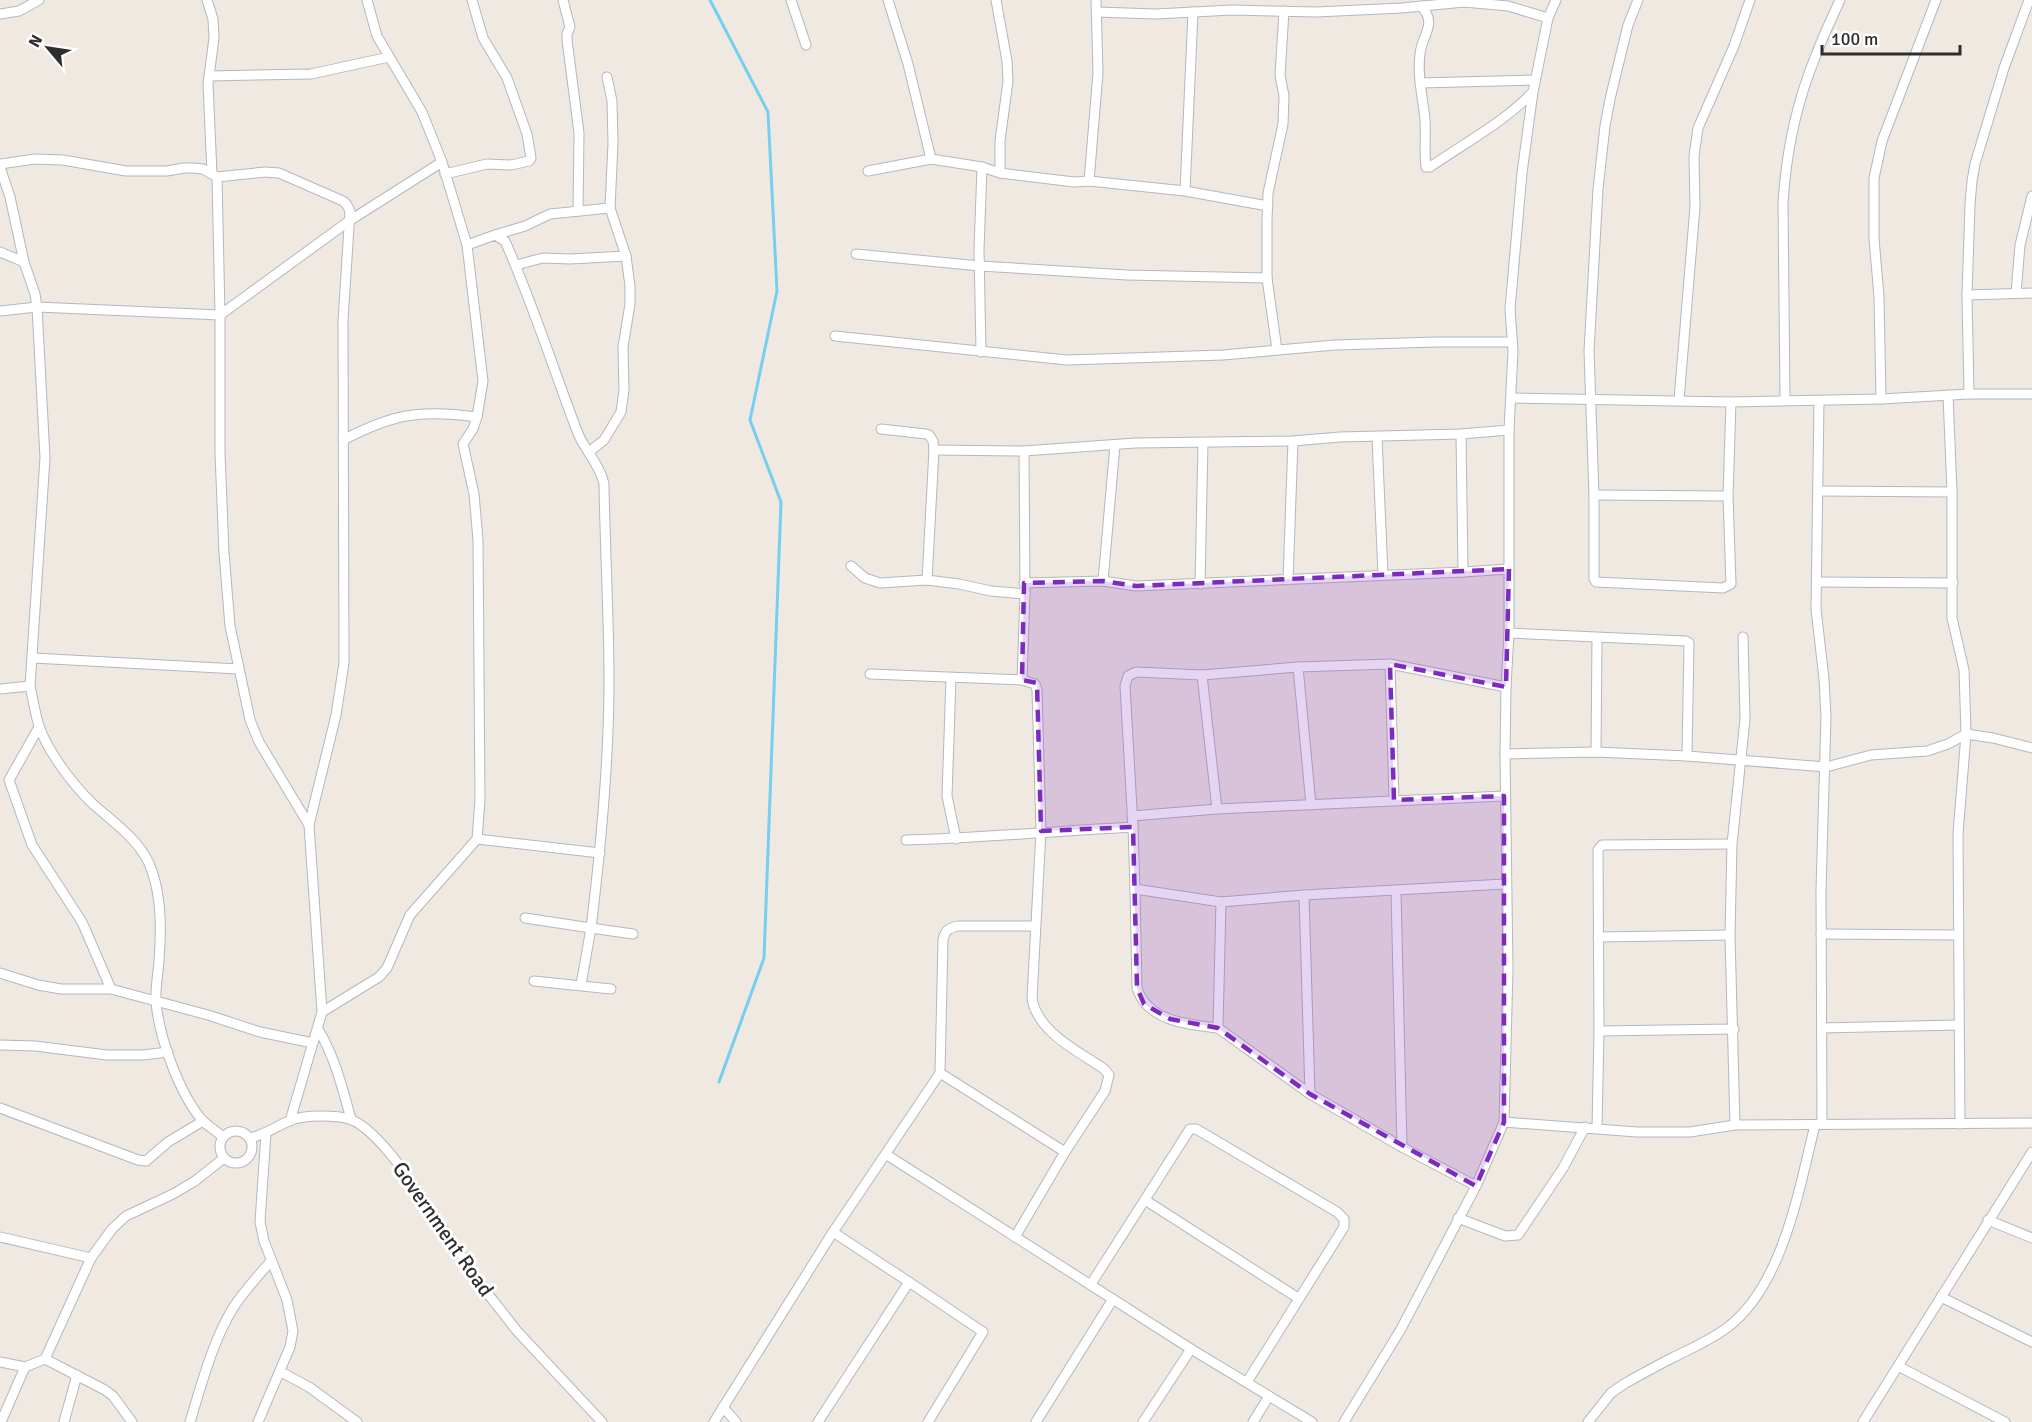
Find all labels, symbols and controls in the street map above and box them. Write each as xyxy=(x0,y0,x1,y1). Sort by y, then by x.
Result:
north arrow xyxy=(18,18,78,78)
scale bar xyxy=(1822,18,1960,56)
text: 100 m xyxy=(1831,28,1878,50)
text: N xyxy=(24,31,47,51)
street label: Government Road xyxy=(387,1156,499,1302)

